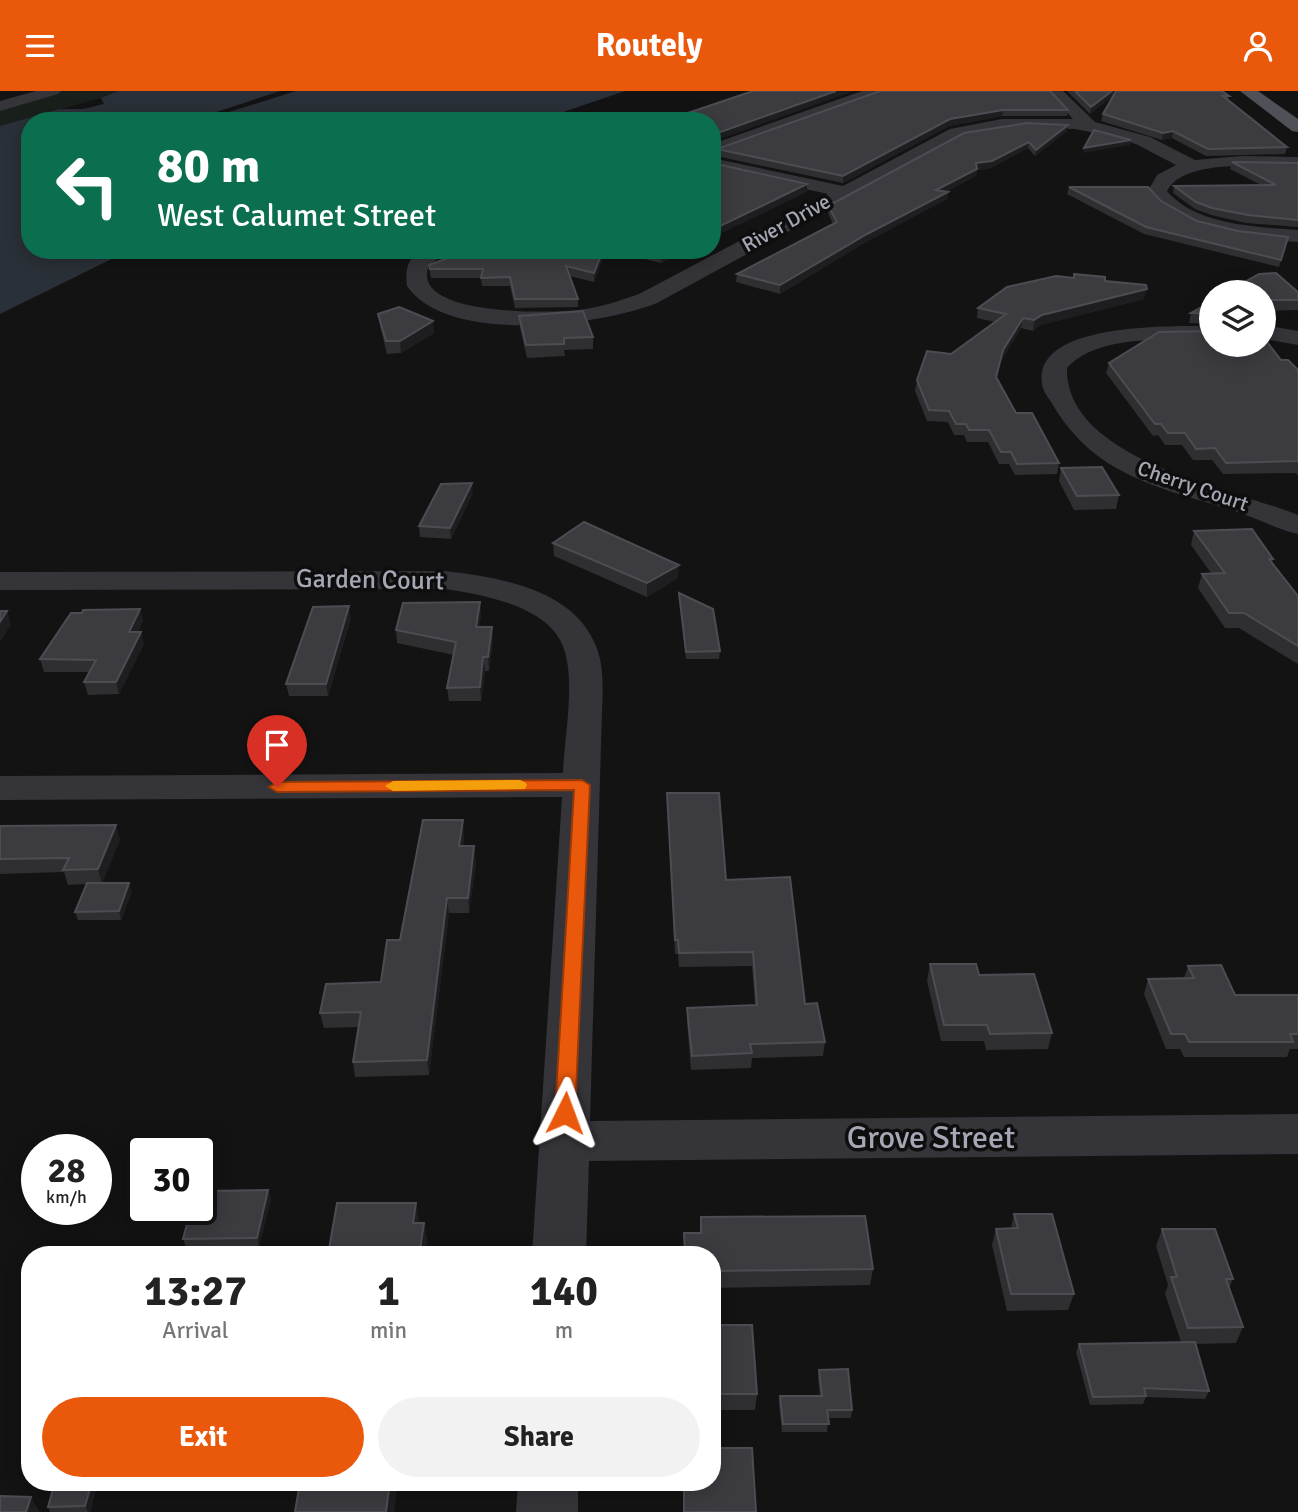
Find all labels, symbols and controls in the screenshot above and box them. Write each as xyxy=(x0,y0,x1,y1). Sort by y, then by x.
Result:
text: Routely xyxy=(596,26,702,65)
icon: menu xyxy=(21,27,59,65)
icon: person xyxy=(1239,27,1277,65)
text: 80 m xyxy=(157,136,260,196)
icon: left xyxy=(42,140,133,231)
street label: River Drive xyxy=(737,188,835,258)
text: West Calumet Street xyxy=(157,196,436,235)
map controls xyxy=(1199,280,1276,357)
button: layers xyxy=(1199,280,1276,357)
street label: Cherry Court xyxy=(1134,455,1252,517)
street label: Garden Court xyxy=(296,563,444,597)
pin xyxy=(247,715,307,787)
icon: arrive xyxy=(258,726,296,764)
position arrow xyxy=(528,1076,602,1150)
street label: Grove Street xyxy=(847,1118,1015,1157)
speed limit sign: 30 xyxy=(126,1134,217,1225)
text: 28 xyxy=(48,1149,85,1192)
text: km/h xyxy=(46,1186,87,1208)
text: 13:27 xyxy=(144,1266,247,1317)
text: 1 xyxy=(377,1266,400,1317)
text: 140 xyxy=(530,1266,598,1317)
text: Arrival xyxy=(162,1316,229,1345)
text: min xyxy=(370,1316,407,1345)
text: m xyxy=(555,1316,573,1345)
button: Exit xyxy=(42,1397,364,1477)
button: Share xyxy=(378,1397,700,1477)

